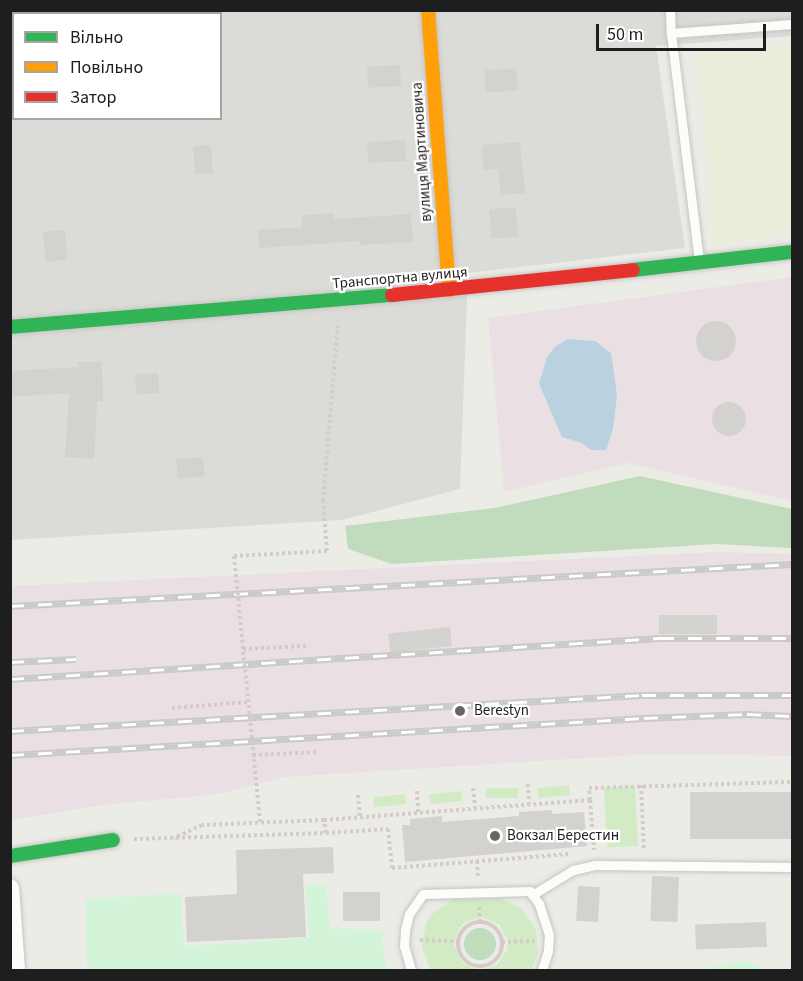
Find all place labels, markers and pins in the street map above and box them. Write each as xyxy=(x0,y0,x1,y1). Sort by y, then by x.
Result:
marker: Berestyn xyxy=(451,702,469,720)
place label: Berestyn xyxy=(474,702,529,720)
place label: Вокзал Берестин xyxy=(507,827,619,845)
marker: Вокзал Берестин xyxy=(488,829,502,843)

